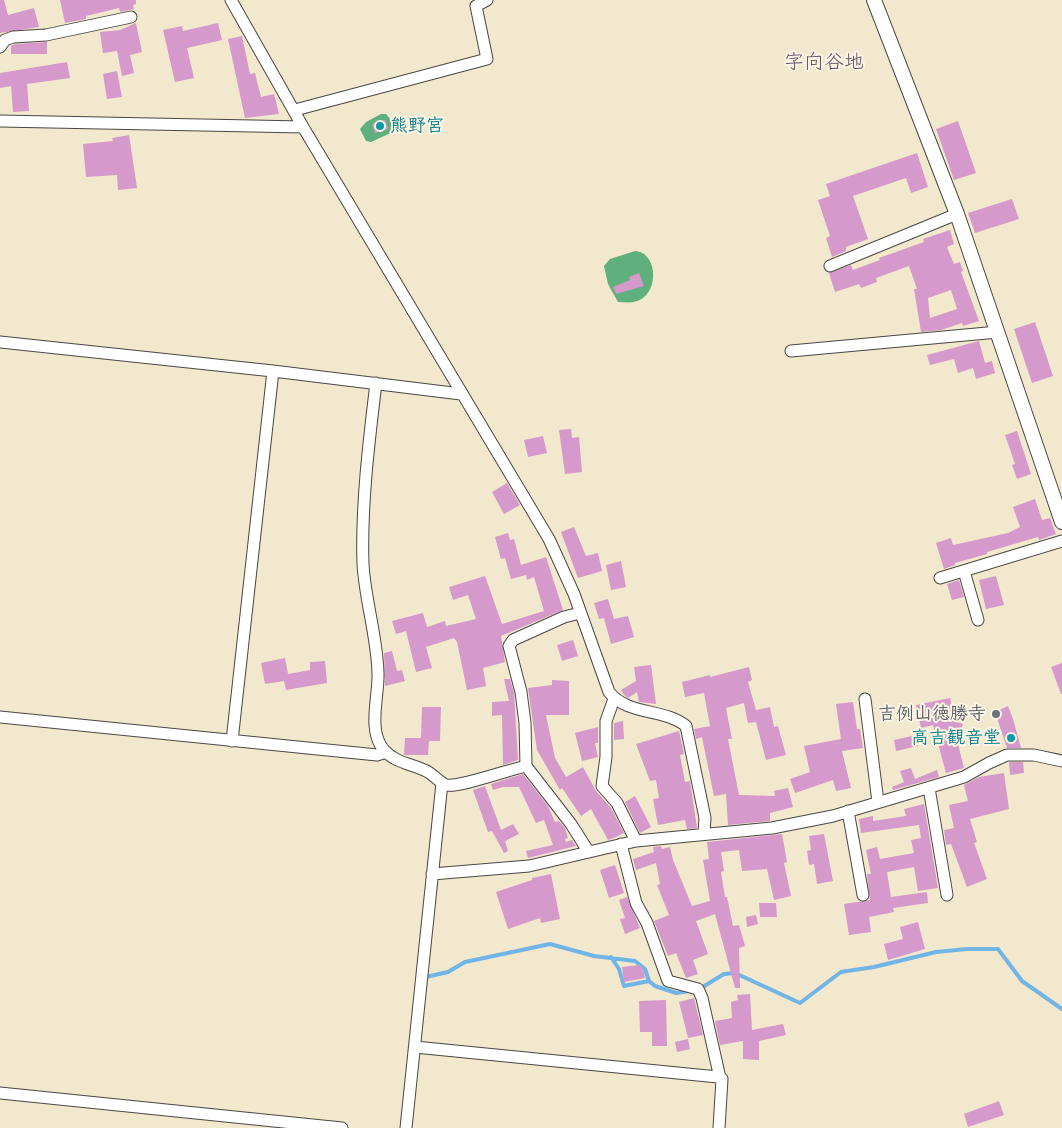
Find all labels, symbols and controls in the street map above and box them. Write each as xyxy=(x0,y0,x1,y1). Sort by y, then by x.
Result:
district label: 字向谷地 xyxy=(784,51,864,75)
place label: 熊野宮 xyxy=(390,115,444,137)
marker: 熊野宮 xyxy=(374,120,386,132)
place label: 吉例山徳勝寺 xyxy=(878,703,986,725)
marker: 吉例山徳勝寺 xyxy=(990,708,1002,720)
place label: 高吉観音堂 xyxy=(911,727,1001,749)
marker: 高吉観音堂 xyxy=(1005,732,1017,744)

